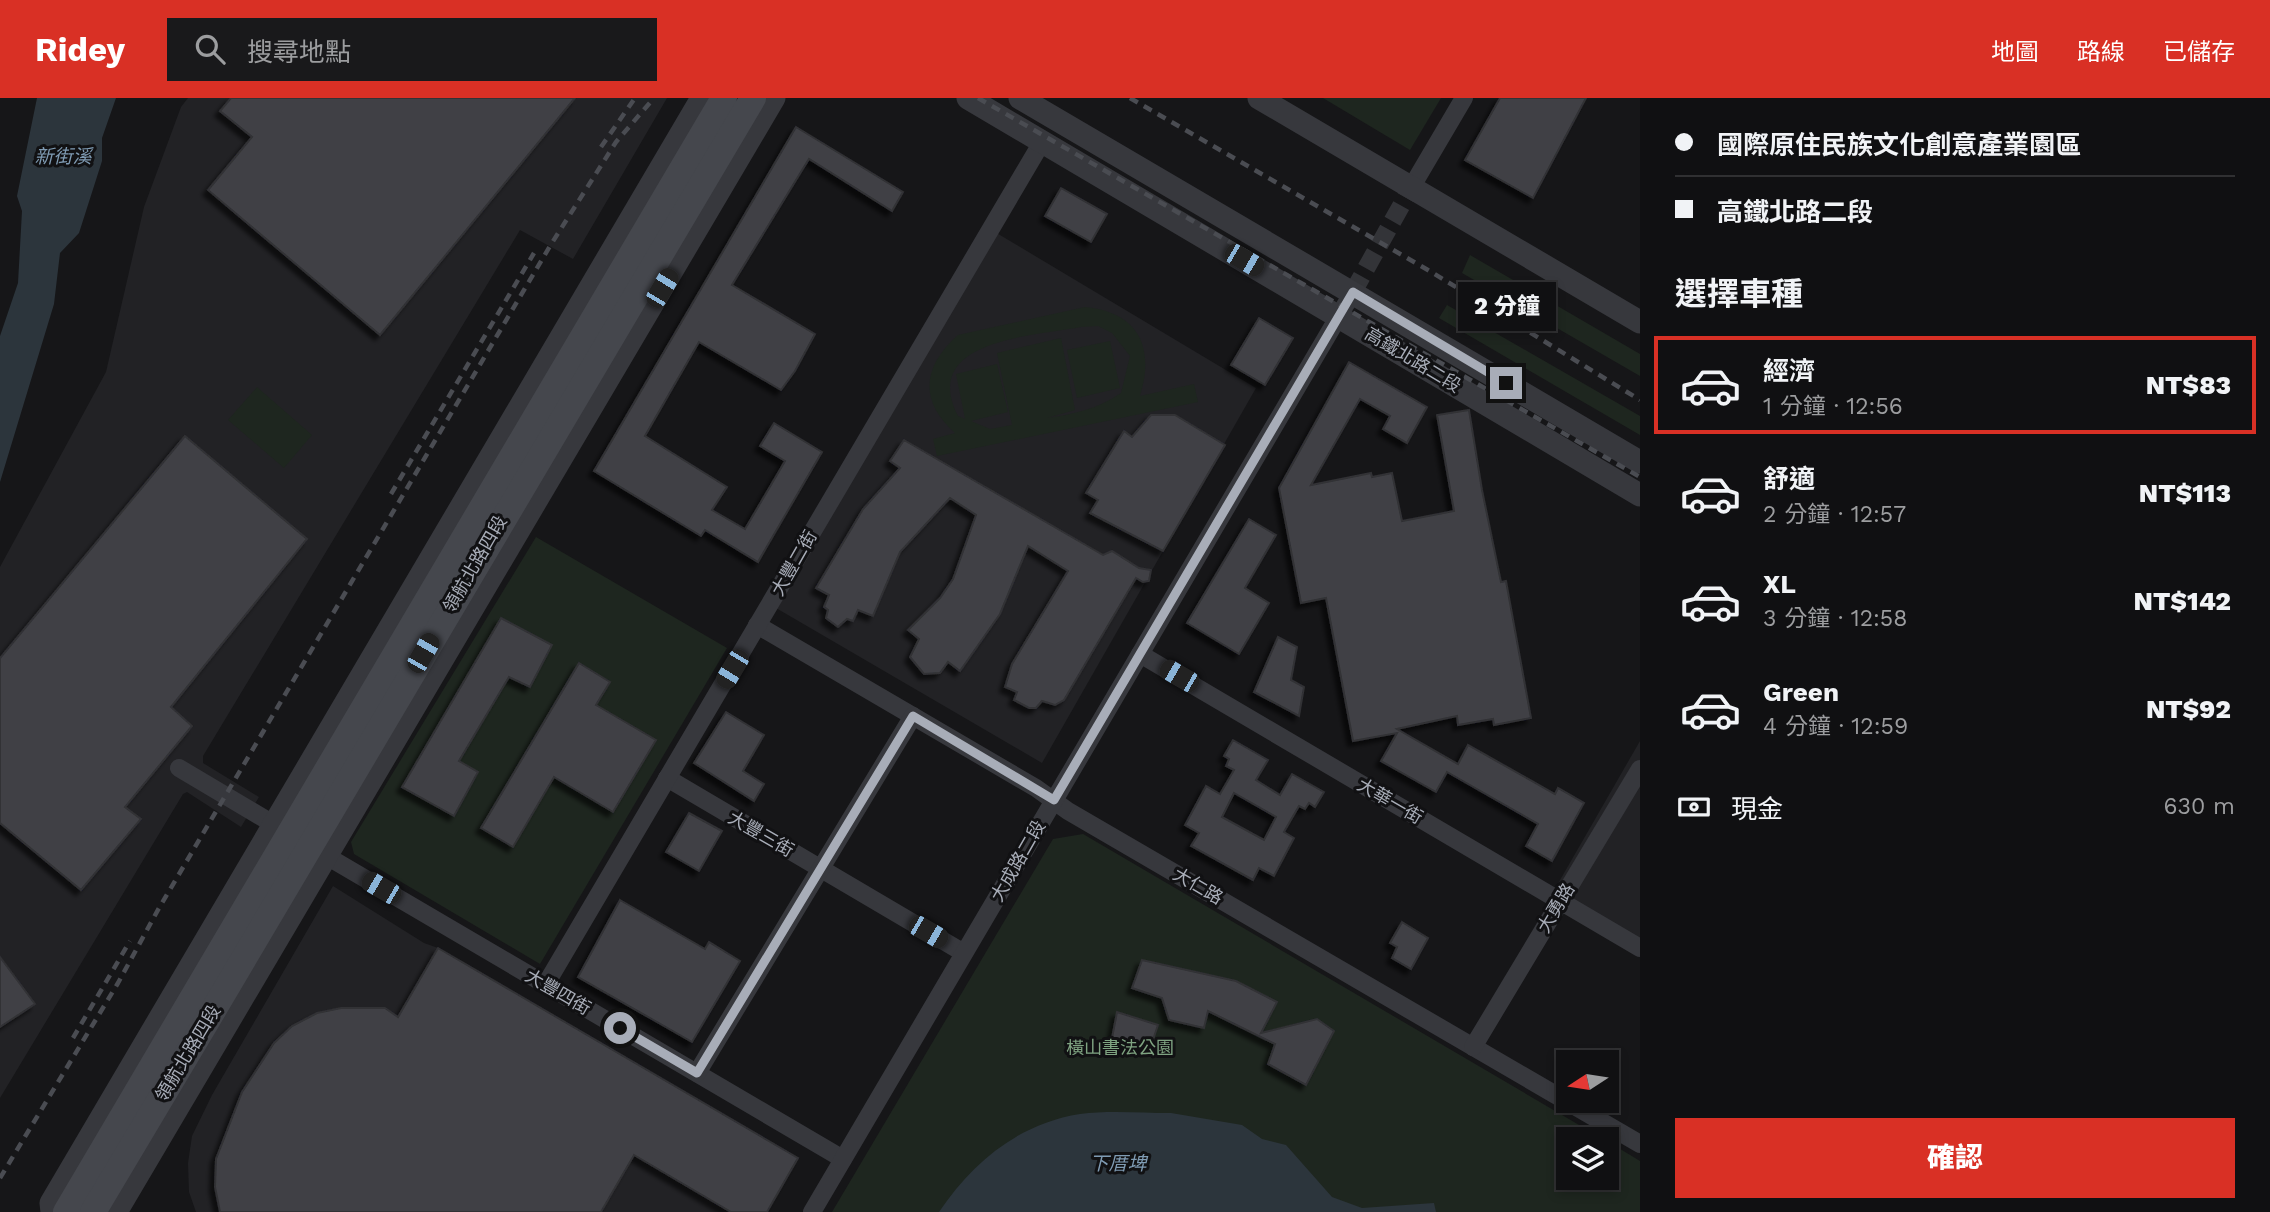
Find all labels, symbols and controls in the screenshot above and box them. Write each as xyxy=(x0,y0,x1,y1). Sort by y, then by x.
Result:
search box xyxy=(167,18,657,81)
text: Ridey xyxy=(35,30,125,69)
icon: search xyxy=(191,30,229,68)
text: 搜尋地點 xyxy=(247,37,351,67)
text: 地圖 xyxy=(1991,38,2039,66)
text: 路線 xyxy=(2077,38,2125,66)
text: 已儲存 xyxy=(2163,38,2235,66)
text: 國際原住民族文化創意產業園區 xyxy=(1717,130,2081,160)
water label: 新街溪 xyxy=(34,145,94,168)
text: 高鐵北路二段 xyxy=(1717,197,1873,227)
car xyxy=(1221,240,1268,280)
car xyxy=(643,265,682,311)
text: 選擇車種 xyxy=(1675,275,1803,313)
callout: 2 分鐘 xyxy=(1457,282,1555,330)
text: 2 分鐘 xyxy=(1474,293,1540,320)
street label: 高鐵北路二段 xyxy=(1362,323,1465,396)
icon: car xyxy=(1679,354,1742,417)
text: 經濟 xyxy=(1763,356,1815,386)
route end xyxy=(1490,367,1522,399)
text: NT$83 xyxy=(2146,370,2231,400)
text: 1 分鐘 · 12:56 xyxy=(1763,393,1903,420)
icon: car xyxy=(1679,462,1742,525)
text: 舒適 xyxy=(1763,464,1815,494)
text: NT$113 xyxy=(2139,478,2231,508)
text: 2 分鐘 · 12:57 xyxy=(1763,501,1906,528)
street label: 領航北路四段 xyxy=(438,512,511,616)
street label: 大豐二街 xyxy=(766,526,821,599)
text: XL xyxy=(1763,569,1796,599)
icon: car xyxy=(1679,570,1742,633)
text: NT$142 xyxy=(2134,586,2231,616)
text: 3 分鐘 · 12:58 xyxy=(1763,605,1907,632)
car xyxy=(404,630,443,676)
car xyxy=(713,646,752,692)
car xyxy=(1156,656,1203,696)
text: Green xyxy=(1763,677,1839,707)
icon: car xyxy=(1679,678,1742,741)
text: NT$92 xyxy=(2146,694,2231,724)
text: 4 分鐘 · 12:59 xyxy=(1763,713,1908,740)
street label: 大華一街 xyxy=(1354,773,1427,828)
icon: cash xyxy=(1675,788,1713,826)
text: 630 m xyxy=(2164,793,2235,820)
text: 現金 xyxy=(1731,794,1783,824)
street label: 大豐三街 xyxy=(725,806,798,861)
street label: 大成路二段 xyxy=(986,817,1049,905)
street label: 大仁路 xyxy=(1170,863,1227,908)
car xyxy=(358,868,405,908)
street label: 大勇路 xyxy=(1533,879,1578,936)
car xyxy=(905,912,952,952)
street label: 大豐四街 xyxy=(522,964,595,1019)
street label: 領航北路四段 xyxy=(151,1001,224,1104)
route start xyxy=(604,1012,636,1044)
park label: 橫山書法公園 xyxy=(1066,1037,1174,1058)
north arrow xyxy=(1556,1050,1619,1113)
map controls xyxy=(1556,1050,1619,1190)
button: 確認 xyxy=(1675,1118,2235,1198)
button: layers xyxy=(1556,1127,1619,1190)
water label: 下厝埤 xyxy=(1089,1152,1148,1175)

